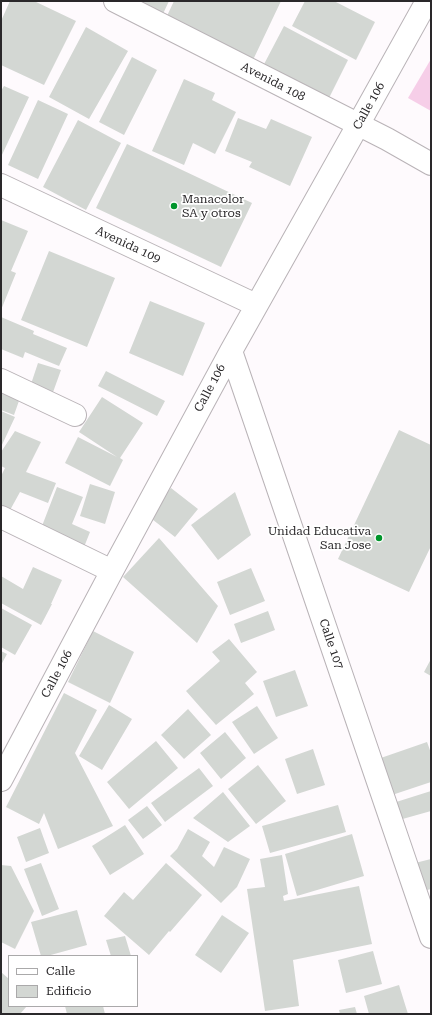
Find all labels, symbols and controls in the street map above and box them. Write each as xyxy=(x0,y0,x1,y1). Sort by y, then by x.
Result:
street label: Avenida 108 xyxy=(238,60,308,104)
street label: Calle 106 xyxy=(350,80,388,132)
place label: Manacolor SA y otros xyxy=(182,192,244,220)
marker: Manacolor SA y otros xyxy=(169,201,179,211)
street label: Avenida 109 xyxy=(93,224,163,266)
street label: Calle 106 xyxy=(191,362,229,414)
place label: Unidad Educativa San Jose xyxy=(268,524,371,552)
marker: Unidad Educativa San Jose xyxy=(374,533,384,543)
street label: Calle 107 xyxy=(316,617,346,671)
street label: Calle 106 xyxy=(38,648,76,700)
legend xyxy=(8,955,138,1007)
text: Calle xyxy=(46,964,75,978)
text: Edificio xyxy=(46,984,91,998)

